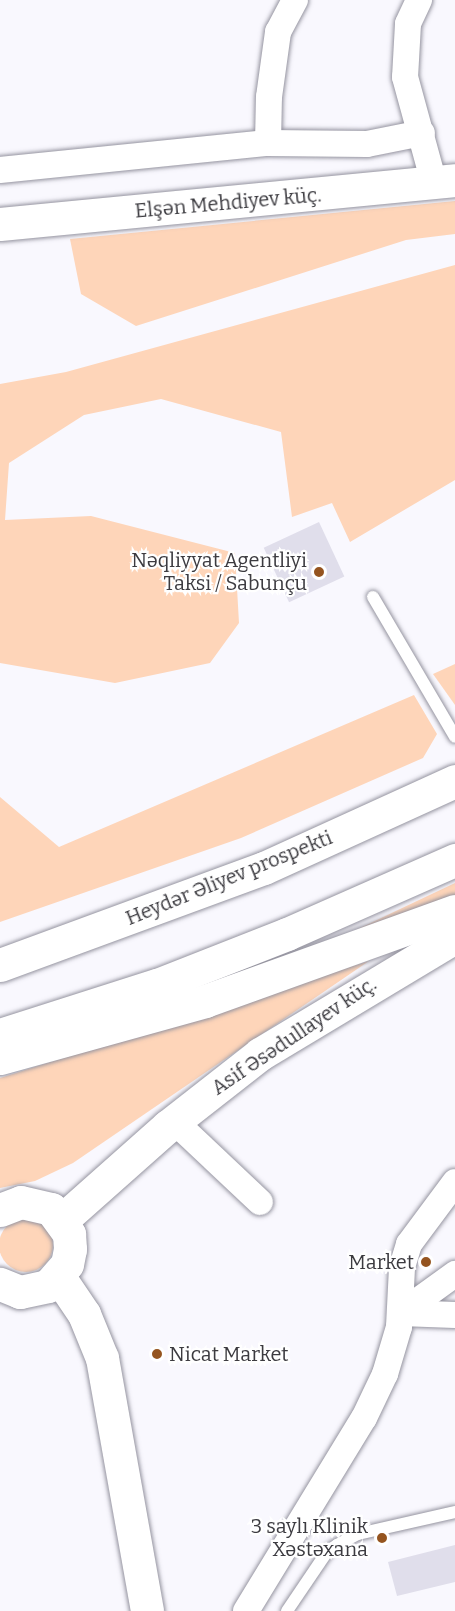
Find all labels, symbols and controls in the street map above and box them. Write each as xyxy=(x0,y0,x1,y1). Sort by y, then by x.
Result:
street label: Elşən Mehdiyev küç. xyxy=(134,183,322,223)
place label: Nəqliyyat Agentliyi Taksi / Sabunçu xyxy=(131,548,307,595)
marker: Nəqliyyat Agentliyi Taksi / Sabunçu xyxy=(312,565,326,579)
street label: Heydər Əliyev prospekti xyxy=(122,826,336,930)
street label: Asif Əsədullayev küç. xyxy=(207,972,381,1100)
place label: Market xyxy=(348,1250,414,1274)
marker: Market xyxy=(419,1255,433,1269)
place label: Nicat Market xyxy=(169,1342,289,1366)
marker: Nicat Market xyxy=(150,1347,164,1361)
place label: 3 saylı Klinik Xəstəxana xyxy=(251,1514,368,1561)
marker: 3 saylı Klinik Xəstəxana xyxy=(373,1529,391,1547)

